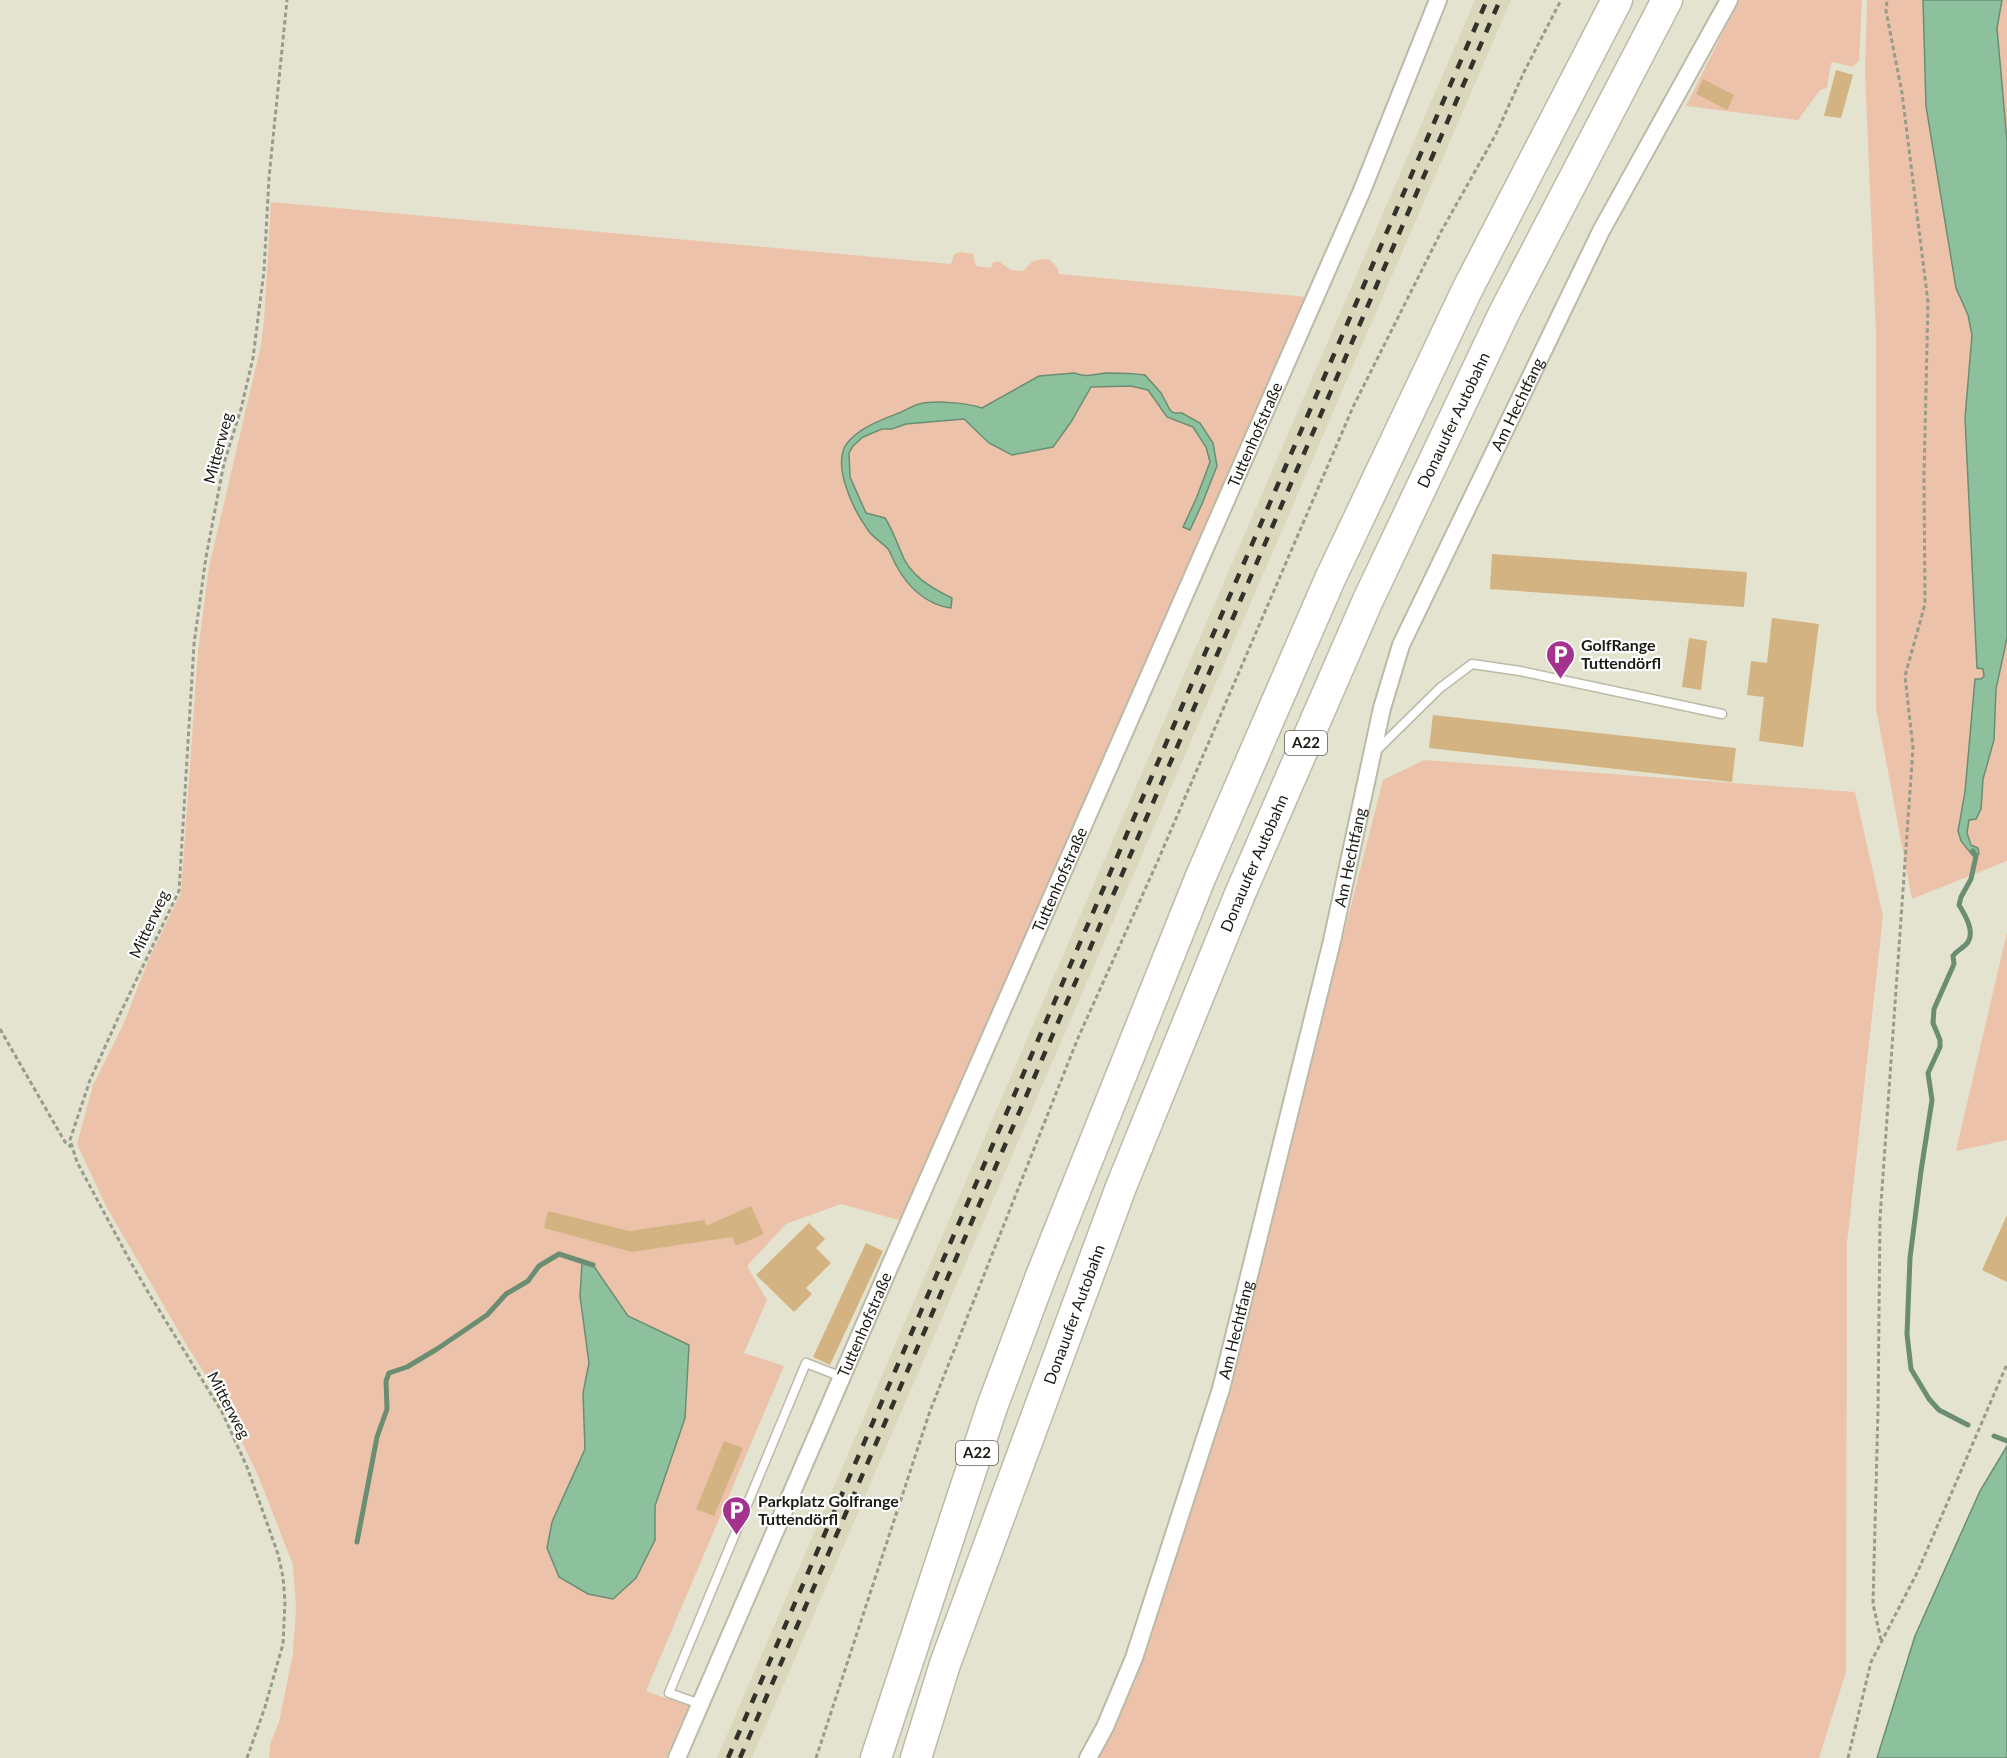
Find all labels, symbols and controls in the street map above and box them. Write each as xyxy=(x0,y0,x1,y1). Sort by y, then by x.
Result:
street label: Donauufer Autobahn xyxy=(1413,349,1493,491)
street label: Am Hechtfang xyxy=(1486,354,1547,454)
street label: Tuttenhofstraße xyxy=(1223,379,1286,490)
street label: Mitterweg xyxy=(199,410,236,486)
place label: GolfRange Tuttendörfl xyxy=(1581,635,1661,672)
parking icon: GolfRange Tuttendörfl xyxy=(1544,638,1576,680)
road number: A22 xyxy=(1285,731,1327,755)
street label: Donauufer Autobahn xyxy=(1216,791,1291,934)
street label: Am Hechtfang xyxy=(1330,806,1369,909)
street label: Tuttenhofstraße xyxy=(1028,824,1090,935)
street label: Mitterweg xyxy=(125,887,173,961)
street label: Donauufer Autobahn xyxy=(1039,1242,1108,1387)
street label: Tuttenhofstraße xyxy=(833,1269,895,1380)
street label: Am Hechtfang xyxy=(1214,1278,1257,1381)
street label: Mitterweg xyxy=(204,1368,255,1441)
road number: A22 xyxy=(956,1441,998,1465)
place label: Parkplatz Golfrange Tuttendörfl xyxy=(758,1491,899,1528)
parking icon: Parkplatz Golfrange Tuttendörfl xyxy=(721,1494,753,1536)

